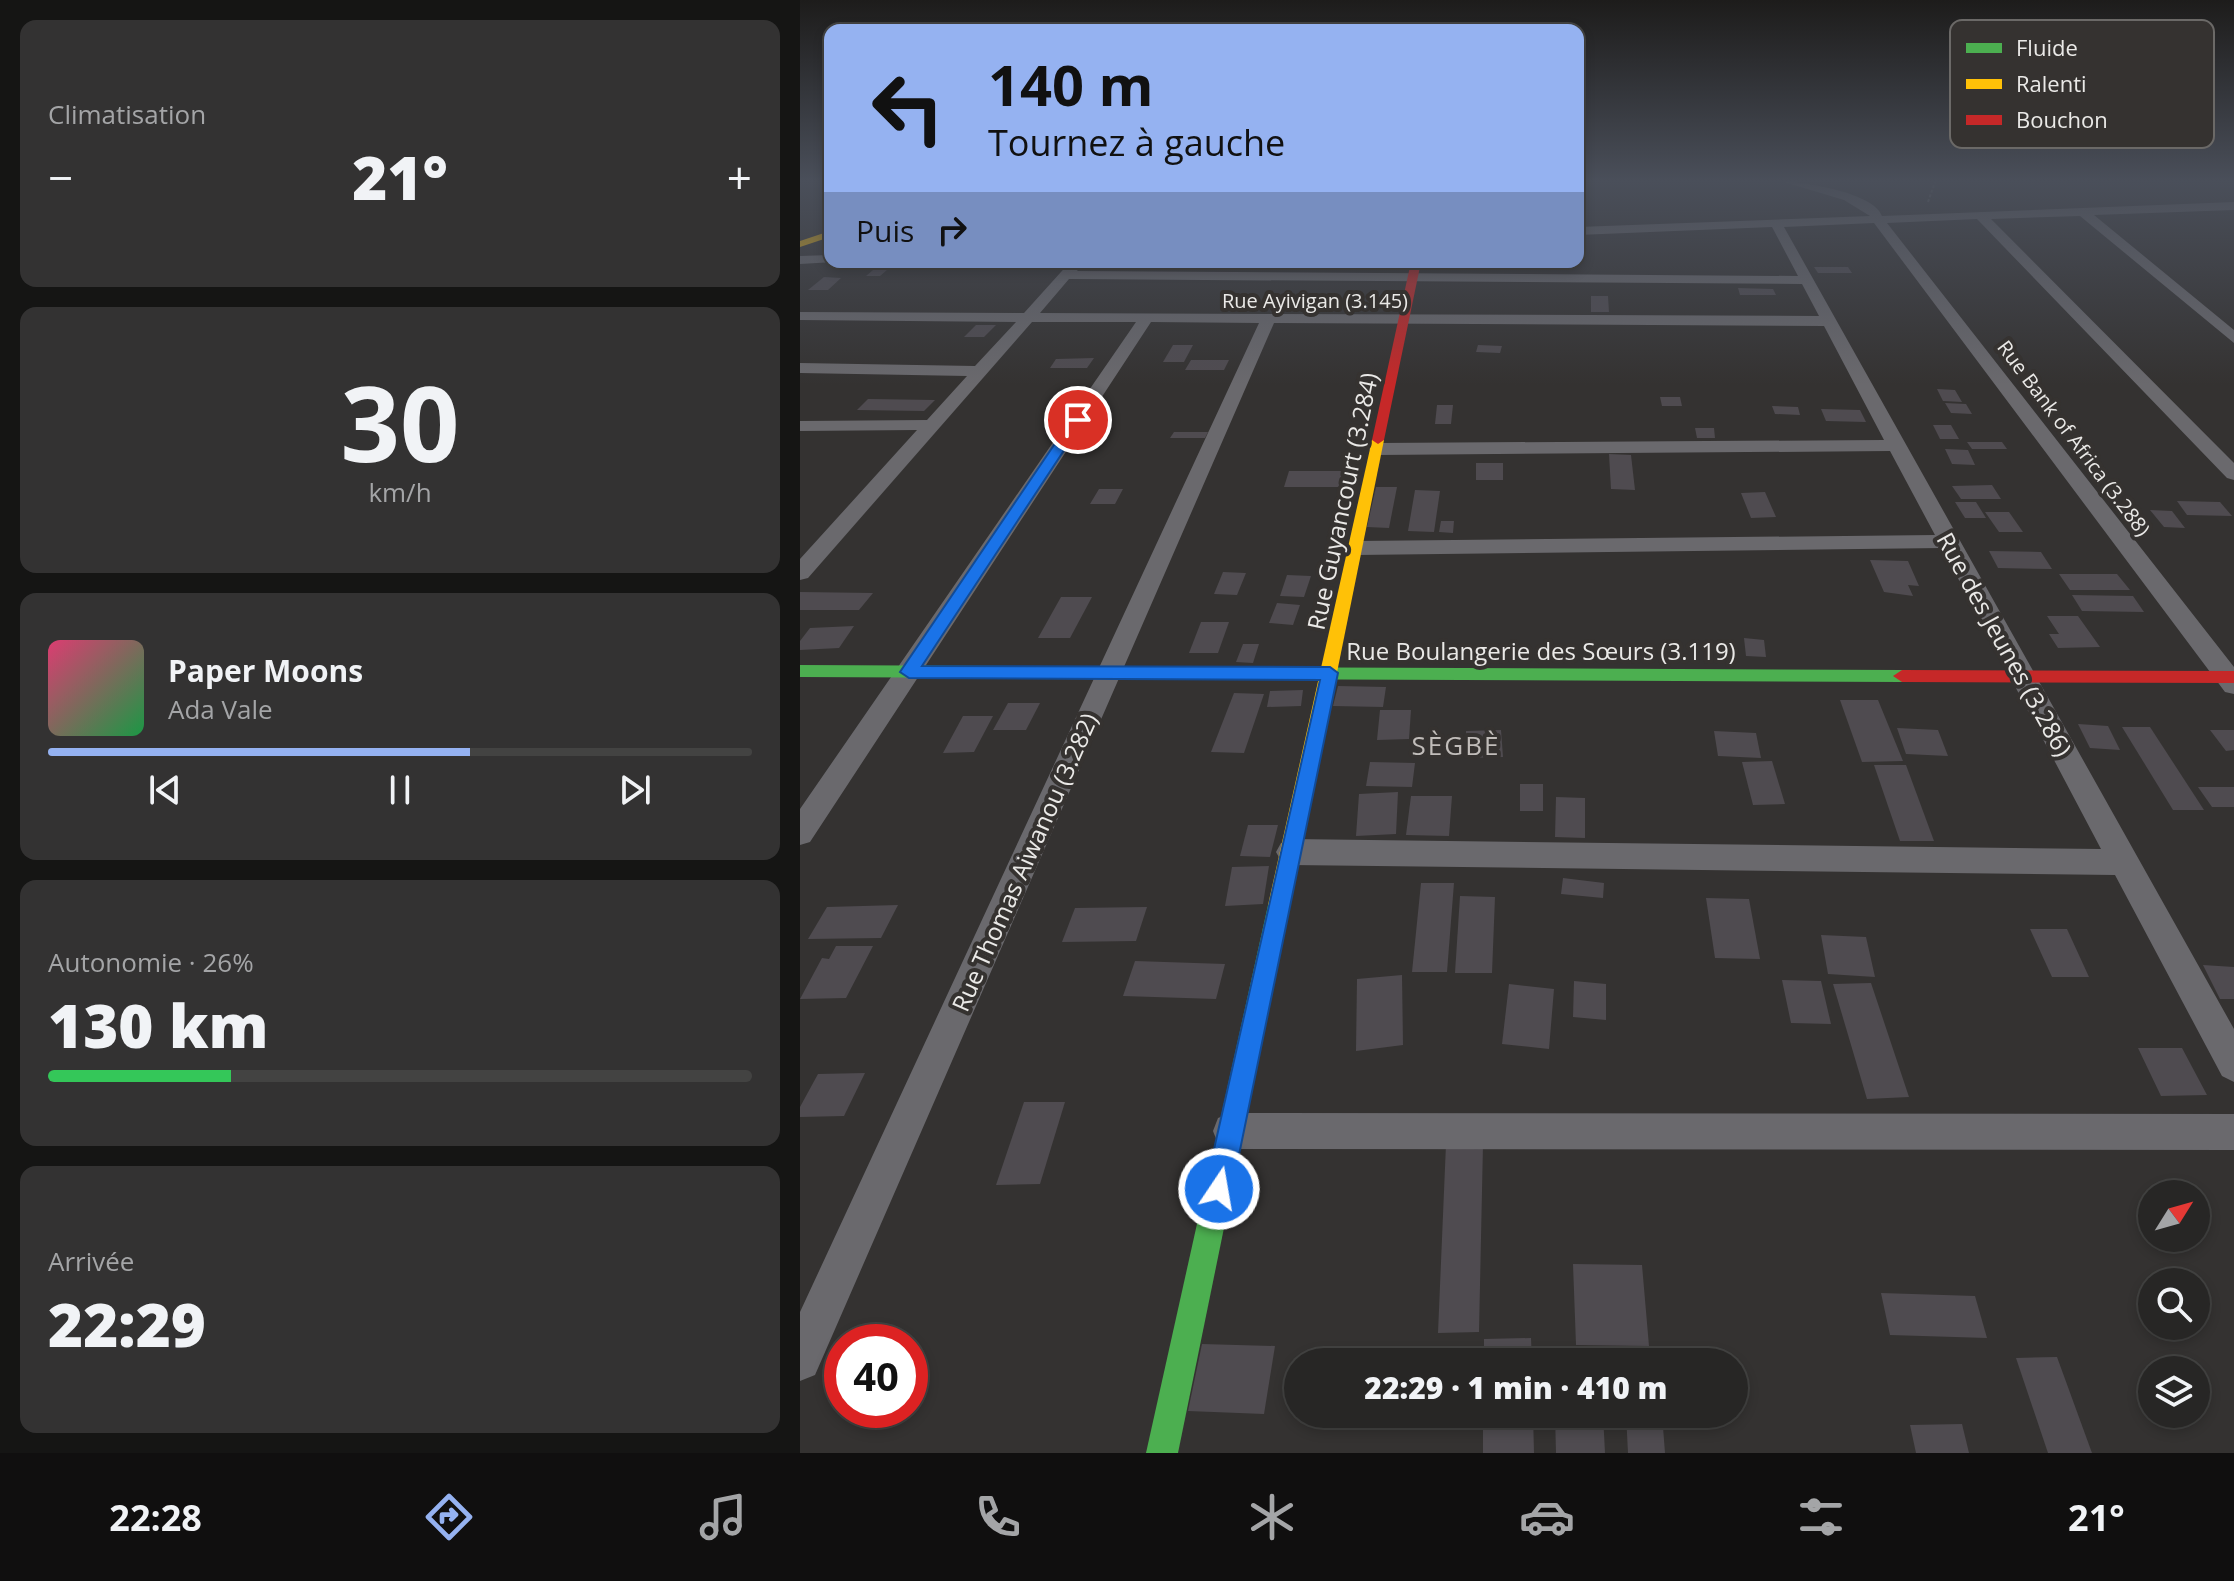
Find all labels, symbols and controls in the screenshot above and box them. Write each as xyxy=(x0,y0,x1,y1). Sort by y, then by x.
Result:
legend xyxy=(1950,20,2214,148)
text: Fluide xyxy=(2016,32,2078,62)
text: 140 m xyxy=(988,46,1154,122)
icon: left xyxy=(856,56,960,160)
text: Ralenti xyxy=(2016,68,2087,98)
text: Climatisation xyxy=(48,96,206,132)
text: Bouchon xyxy=(2016,104,2108,134)
text: Tournez à gauche xyxy=(988,118,1285,167)
text: 21° xyxy=(352,136,448,218)
text: − xyxy=(48,147,73,207)
text: + xyxy=(727,147,752,207)
icon: right xyxy=(930,208,974,252)
text: Puis xyxy=(856,210,914,251)
street label: Rue Ayivigan (3.145) xyxy=(1222,287,1408,314)
street label: Rue Bank of Africa (3.288) xyxy=(1992,335,2157,541)
text: 30 xyxy=(341,351,459,492)
street label: Rue Guyancourt (3.284) xyxy=(1299,369,1385,633)
pin xyxy=(1044,386,1112,454)
icon: arrive xyxy=(1056,398,1100,442)
text: km/h xyxy=(368,474,432,510)
street label: Rue des Jeunes (3.286) xyxy=(1930,526,2080,762)
street label: Rue Boulangerie des Sœurs (3.119) xyxy=(1346,634,1736,667)
text: Paper Moons xyxy=(168,650,363,691)
text: Ada Vale xyxy=(168,691,273,727)
street label: Rue Thomas Aiwanou (3.282) xyxy=(943,708,1105,1016)
district label: SÈGBÈ xyxy=(1412,727,1500,763)
icon: previous xyxy=(143,768,187,812)
icon: pause xyxy=(378,768,422,812)
icon: next xyxy=(613,768,657,812)
text: Autonomie · 26% xyxy=(48,944,254,980)
text: 130 km xyxy=(48,984,269,1066)
position arrow xyxy=(1177,1147,1261,1231)
north arrow xyxy=(2138,1180,2210,1252)
map controls xyxy=(2138,1180,2210,1428)
text: Arrivée xyxy=(48,1243,134,1279)
button: search xyxy=(2138,1268,2210,1340)
text: 22:29 xyxy=(48,1283,206,1365)
speed limit sign: 40 xyxy=(824,1324,928,1428)
button: layers xyxy=(2138,1356,2210,1428)
text: 22:29 · 1 min · 410 m xyxy=(1364,1367,1668,1408)
icon: directions xyxy=(421,1489,477,1545)
icon: music xyxy=(695,1489,751,1545)
icon: phone xyxy=(970,1489,1026,1545)
icon: climate xyxy=(1244,1489,1300,1545)
icon: car xyxy=(1519,1489,1575,1545)
icon: filters xyxy=(1793,1489,1849,1545)
text: 22:28 xyxy=(109,1493,202,1542)
text: 21° xyxy=(2068,1493,2125,1542)

